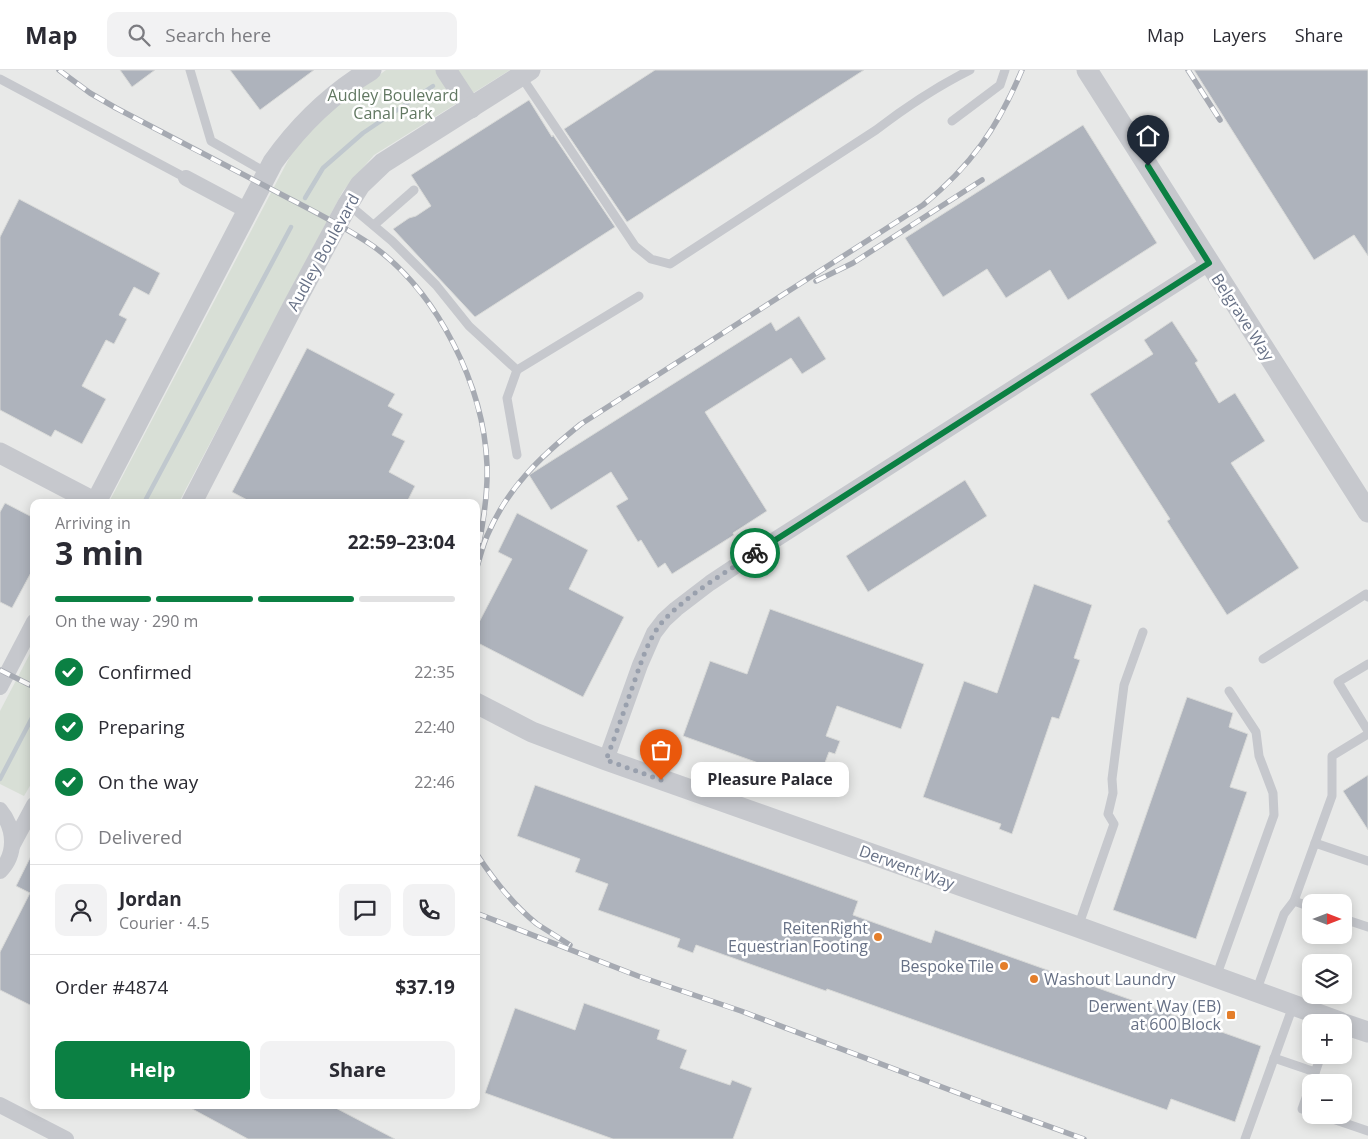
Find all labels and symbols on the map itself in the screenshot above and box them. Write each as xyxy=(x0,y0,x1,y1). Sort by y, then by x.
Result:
park label: Audley Boulevard Canal Park xyxy=(328,84,458,124)
pin xyxy=(1127,115,1169,166)
street label: Audley Boulevard xyxy=(282,189,364,315)
street label: Belgrave Way xyxy=(1206,269,1280,366)
courier xyxy=(730,528,780,578)
pin xyxy=(640,729,682,780)
callout: Pleasure Palace xyxy=(691,762,848,798)
street label: Derwent Way xyxy=(856,840,959,895)
north arrow xyxy=(1302,894,1352,944)
place label: ReitenRight Equestrian Footing xyxy=(728,917,868,957)
marker: ReitenRight Equestrian Footing xyxy=(872,931,884,943)
place label: Bespoke Tile xyxy=(900,955,994,977)
marker: Bespoke Tile xyxy=(998,960,1010,972)
place label: Washout Laundry xyxy=(1044,968,1177,990)
marker: Washout Laundry xyxy=(1028,973,1040,985)
place label: Derwent Way (EB) at 600 Block xyxy=(1088,995,1222,1035)
marker: Derwent Way (EB) at 600 Block xyxy=(1225,1009,1237,1021)

